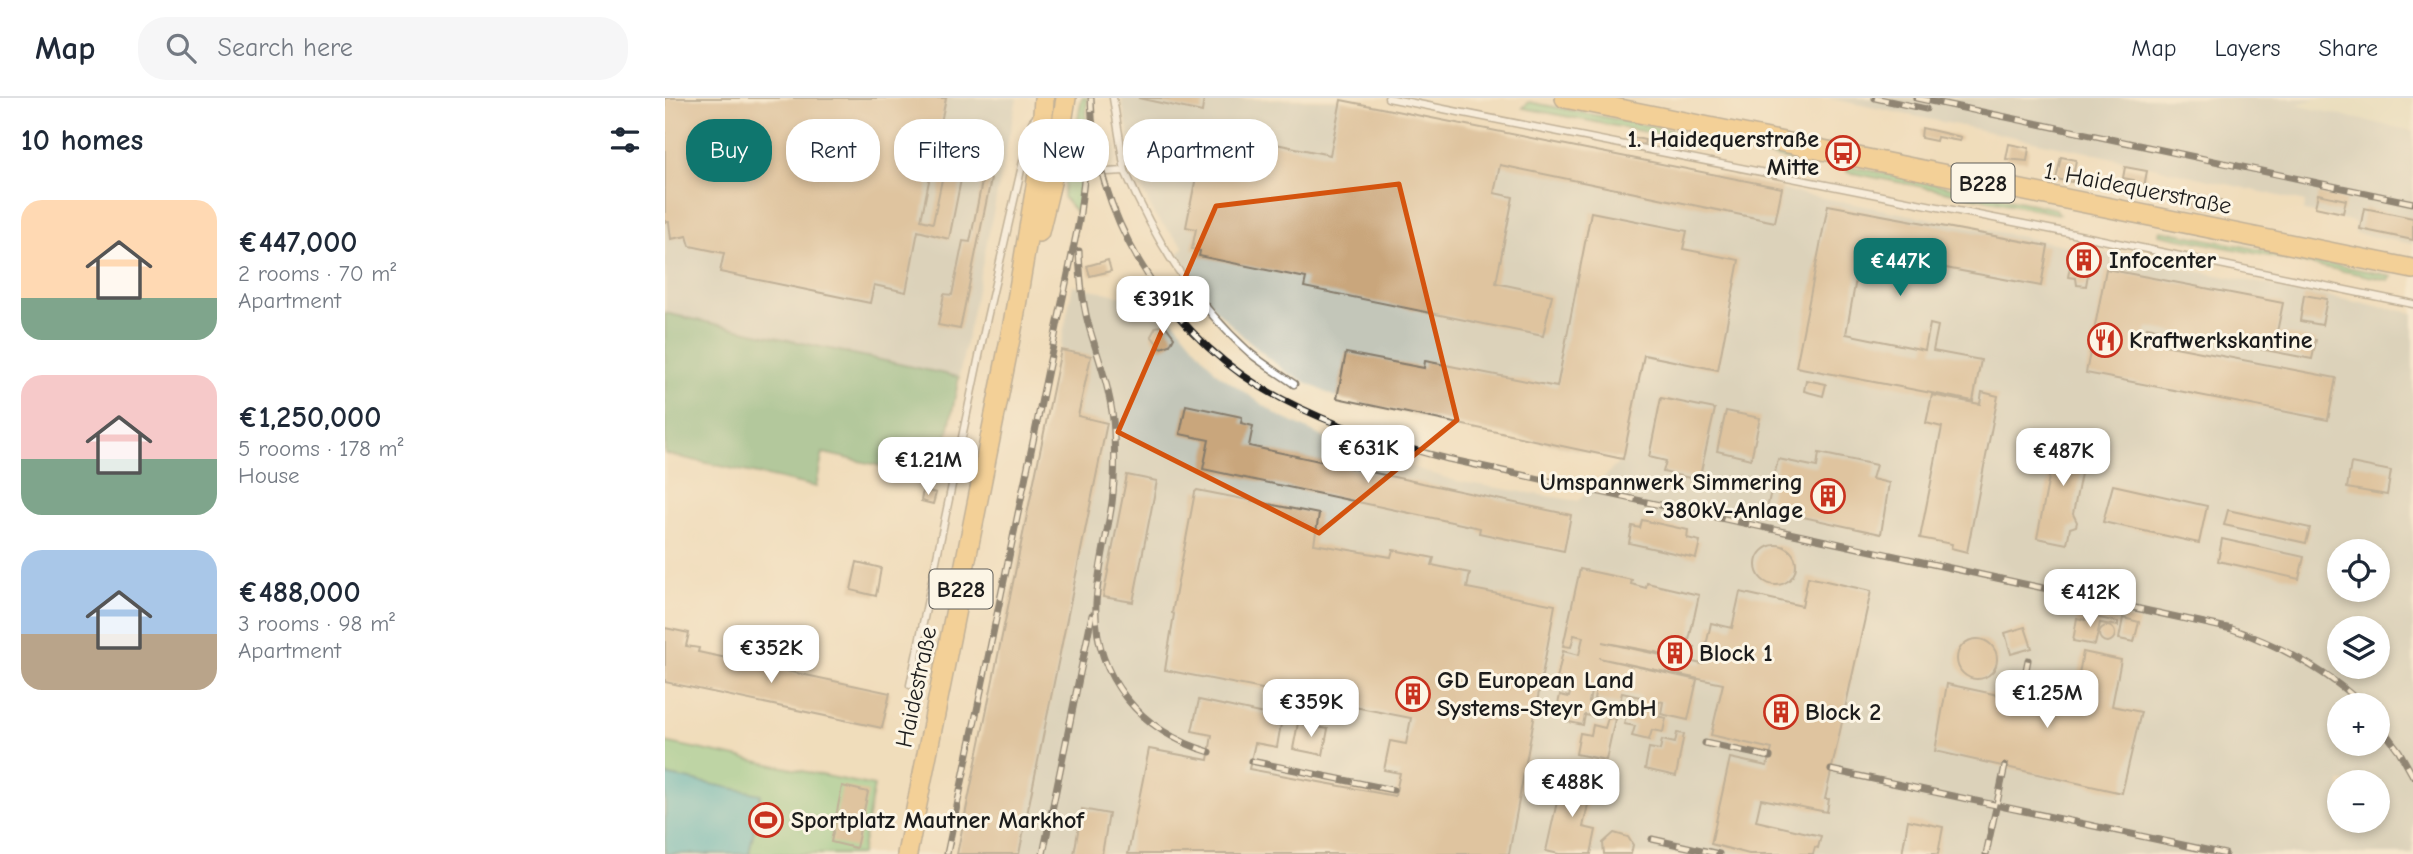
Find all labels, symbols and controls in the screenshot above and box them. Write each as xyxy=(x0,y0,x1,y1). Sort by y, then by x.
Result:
search box xyxy=(138,17,628,80)
text: Map xyxy=(35,29,96,67)
icon: search xyxy=(162,29,200,67)
text: Search here xyxy=(218,33,353,63)
text: Map xyxy=(2131,34,2177,62)
text: Layers xyxy=(2215,34,2280,62)
text: Share xyxy=(2318,34,2378,62)
chip: Buy xyxy=(686,119,772,182)
chip: Rent xyxy=(786,119,880,182)
chip: Filters xyxy=(894,119,1004,182)
chip: New xyxy=(1018,119,1109,182)
chip: Apartment xyxy=(1123,119,1278,182)
icon: filters xyxy=(606,121,644,159)
text: 10 homes xyxy=(21,123,143,158)
place label: 1. Haidequerstraße Mitte xyxy=(1628,125,1819,181)
bus stop icon: 1. Haidequerstraße Mitte xyxy=(1824,134,1862,172)
street label: 1. Haidequerstraße xyxy=(2042,156,2234,220)
road number: B228 xyxy=(1951,164,2015,202)
text: €447,000 xyxy=(238,225,358,260)
icon: home xyxy=(77,228,161,312)
pin: €447K xyxy=(1851,238,1949,298)
building icon: Infocenter xyxy=(2065,241,2103,279)
place label: Infocenter xyxy=(2109,246,2217,274)
text: €447K xyxy=(1870,247,1930,274)
text: 2 rooms · 70 m² xyxy=(238,260,396,287)
pin: €391K xyxy=(1114,276,1212,336)
text: €391K xyxy=(1132,285,1194,312)
text: Apartment xyxy=(238,287,341,314)
restaurant icon: Kraftwerkskantine xyxy=(2086,321,2124,359)
place label: Kraftwerkskantine xyxy=(2129,326,2313,354)
text: €1,250,000 xyxy=(238,400,381,435)
icon: home xyxy=(77,403,161,487)
pin: €631K xyxy=(1319,426,1417,485)
pin: €487K xyxy=(2014,428,2112,488)
text: €631K xyxy=(1337,434,1399,461)
text: 5 rooms · 178 m² xyxy=(238,435,403,462)
text: €487K xyxy=(2032,437,2094,464)
pin: €1.21M xyxy=(871,438,985,497)
text: €1.21M xyxy=(894,446,962,473)
text: House xyxy=(238,462,300,489)
place label: Umspannwerk Simmering - 380kV-Anlage xyxy=(1540,468,1803,524)
building icon: Umspannwerk Simmering - 380kV-Anlage xyxy=(1809,477,1847,515)
map controls xyxy=(2327,539,2390,833)
button: locate xyxy=(2327,539,2390,602)
road number: B228 xyxy=(929,569,993,608)
pin: €412K xyxy=(2041,570,2139,629)
text: €488,000 xyxy=(238,575,361,610)
icon: home xyxy=(77,578,161,662)
text: €412K xyxy=(2060,578,2120,605)
text: 3 rooms · 98 m² xyxy=(238,610,395,637)
button: layers xyxy=(2327,616,2390,679)
street label: Haidestraße xyxy=(890,624,942,750)
pin: €352K xyxy=(722,626,820,685)
text: €352K xyxy=(739,634,803,661)
building icon: Block 1 xyxy=(1656,634,1694,672)
text: Apartment xyxy=(238,637,341,664)
place label: Block 1 xyxy=(1699,639,1773,667)
place label: GD European Land Systems-Steyr GmbH xyxy=(1437,666,1657,722)
pin: €1.25M xyxy=(1990,670,2104,730)
building icon: GD European Land Systems-Steyr GmbH xyxy=(1394,675,1432,713)
text: €1.25M xyxy=(2011,679,2083,706)
pin: €359K xyxy=(1262,680,1360,739)
text: €359K xyxy=(1279,688,1343,715)
building icon: Block 2 xyxy=(1762,693,1800,731)
button: + xyxy=(2327,693,2390,756)
place label: Block 2 xyxy=(1805,698,1881,726)
pin: €488K xyxy=(1523,760,1621,819)
text: €488K xyxy=(1540,768,1604,795)
button: − xyxy=(2327,770,2390,833)
sports icon: Sportplatz Mautner Markhof xyxy=(747,801,785,839)
place label: Sportplatz Mautner Markhof xyxy=(791,806,1085,834)

